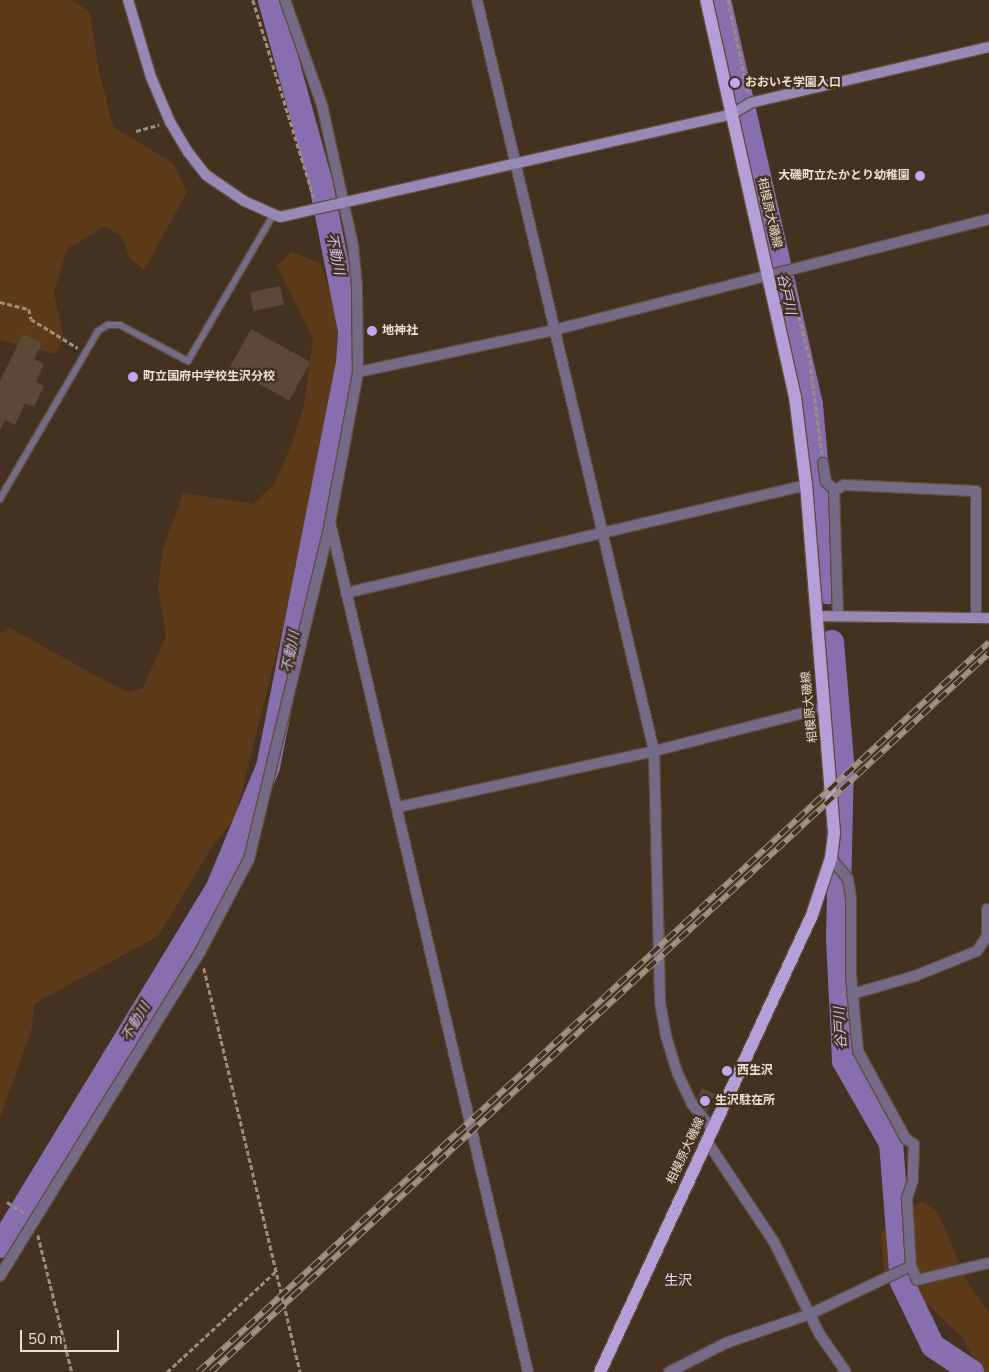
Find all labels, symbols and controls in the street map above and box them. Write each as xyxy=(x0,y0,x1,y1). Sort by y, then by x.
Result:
place label: おおいそ学園入口 xyxy=(745,76,841,90)
marker: おおいそ学園入口 xyxy=(729,77,741,89)
place label: 大磯町立たかとり幼稚園 xyxy=(778,169,910,183)
marker: 大磯町立たかとり幼稚園 xyxy=(914,170,926,182)
street label: 相模原大磯線 xyxy=(754,176,784,250)
water label: 不動川 xyxy=(323,232,347,276)
water label: 谷戸川 xyxy=(773,272,799,316)
place label: 地神社 xyxy=(382,324,418,338)
marker: 地神社 xyxy=(366,325,378,337)
place label: 町立国府中学校生沢分校 xyxy=(143,370,275,384)
marker: 町立国府中学校生沢分校 xyxy=(127,371,139,383)
water label: 不動川 xyxy=(279,630,303,674)
street label: 相模原大磯線 xyxy=(799,670,821,744)
water label: 不動川 xyxy=(118,1000,154,1044)
water label: 谷戸川 xyxy=(832,1007,850,1049)
place label: 西生沢 xyxy=(737,1064,773,1078)
marker: 西生沢 xyxy=(721,1065,733,1077)
place label: 生沢駐在所 xyxy=(715,1094,775,1108)
marker: 生沢駐在所 xyxy=(699,1095,711,1107)
street label: 相模原大磯線 xyxy=(664,1115,708,1187)
district label: 生沢 xyxy=(664,1273,692,1289)
scale bar xyxy=(22,1320,121,1352)
text: 50 m xyxy=(28,1329,63,1349)

